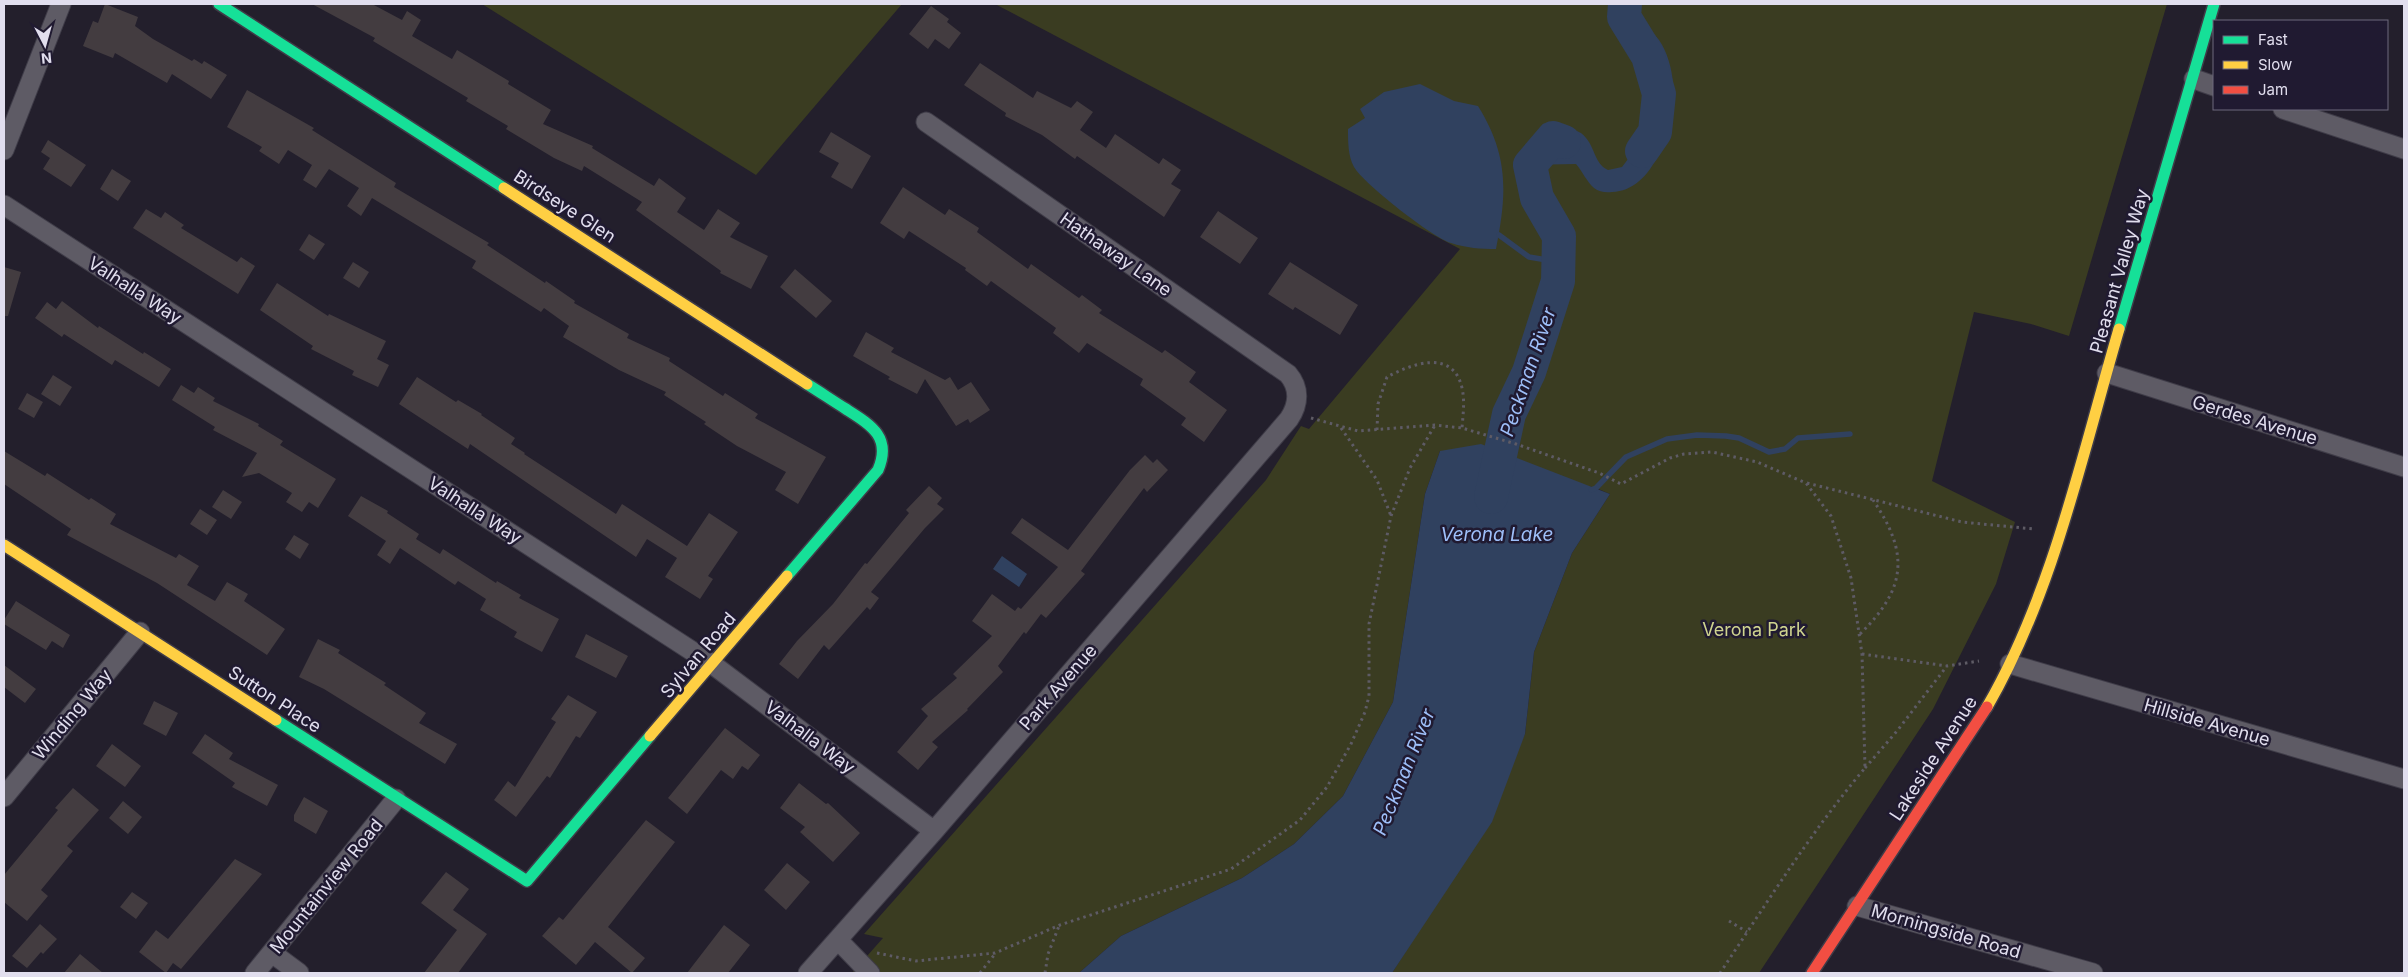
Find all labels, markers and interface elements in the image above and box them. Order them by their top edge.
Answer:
north arrow [20,20,70,70]
legend [2213,20,2388,110]
text: Fast [2258,30,2288,49]
text: N [40,49,53,67]
text: Slow [2258,55,2292,74]
text: Jam [2258,80,2288,99]
street label: Birdseye Glen [510,165,620,247]
street label: Pleasant Valley Way [2085,186,2153,356]
street label: Hathaway Lane [1056,208,1176,300]
street label: Valhalla Way [84,252,186,328]
water label: Peckman River [1495,304,1561,439]
street label: Gerdes Avenue [2190,391,2320,449]
street label: Valhalla Way [424,472,526,548]
water label: Verona Lake [1441,523,1553,546]
street label: Sylvan Road [656,608,740,702]
park label: Verona Park [1702,619,1806,640]
street label: Park Avenue [1015,640,1101,734]
street label: Sutton Place [225,661,325,737]
street label: Winding Way [28,664,116,764]
street label: Lakeside Avenue [1885,692,1981,824]
street label: Hillside Avenue [2142,694,2272,750]
street label: Valhalla Way [761,696,859,778]
water label: Peckman River [1368,705,1440,839]
street label: Mountainview Road [265,814,387,958]
street label: Morningside Road [1869,900,2023,962]

